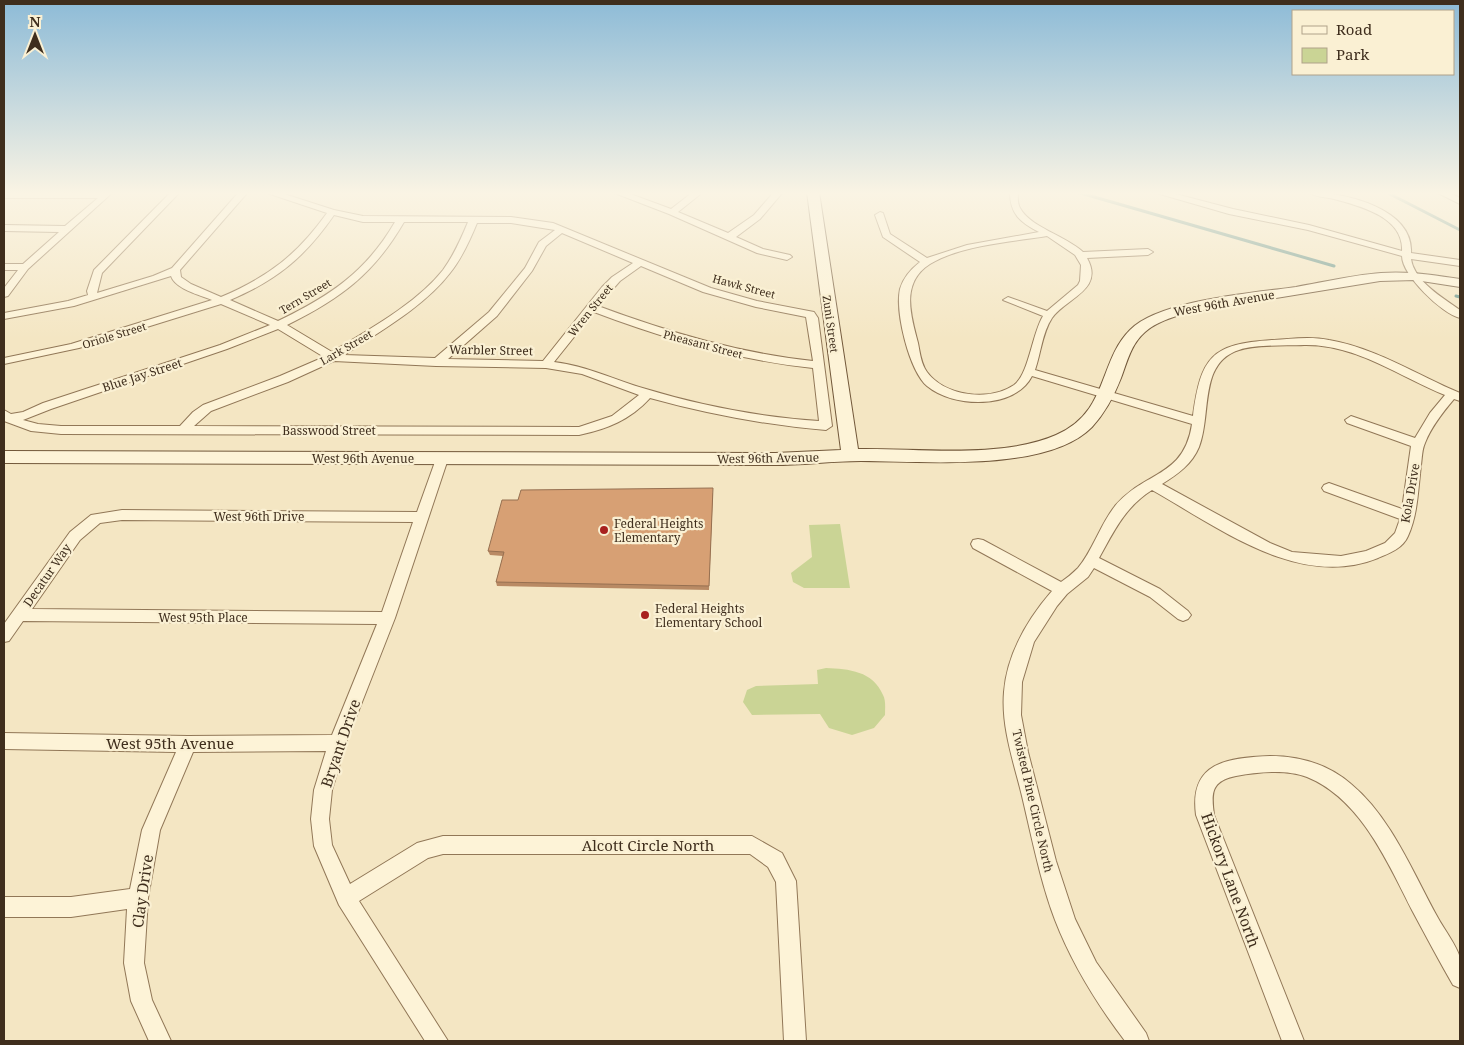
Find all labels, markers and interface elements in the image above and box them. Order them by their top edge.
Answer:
north arrow [10,10,60,60]
legend [1292,10,1454,75]
text: N [29,12,41,31]
text: Road [1336,19,1372,39]
text: Park [1336,44,1370,64]
street label: Hawk Street [711,270,777,302]
street label: Tern Street [276,275,334,317]
street label: Wren Street [564,281,616,339]
street label: West 96th Avenue [1172,286,1276,320]
street label: Zuni Street [820,294,842,354]
street label: Oriole Street [80,318,148,352]
street label: Lark Street [317,326,375,368]
street label: Pheasant Street [662,326,744,362]
street label: Warbler Street [449,341,533,359]
street label: Blue Jay Street [100,354,184,396]
street label: Basswood Street [282,422,376,439]
street label: West 96th Avenue [717,449,819,467]
street label: West 96th Avenue [312,450,414,467]
street label: Kola Drive [1396,462,1424,524]
street label: West 96th Drive [214,508,305,525]
place label: Federal Heights Elementary [614,515,703,546]
marker: Federal Heights Elementary [598,524,610,536]
street label: Decatur Way [19,540,75,610]
place label: Federal Heights Elementary School [655,600,763,631]
street label: West 95th Place [158,609,248,626]
marker: Federal Heights Elementary School [639,609,651,621]
street label: Bryant Drive [316,696,364,790]
street label: Twisted Pine Circle North [1008,728,1058,874]
street label: West 95th Avenue [106,733,234,753]
street label: Hickory Lane North [1197,810,1265,951]
street label: Alcott Circle North [582,835,715,855]
street label: Clay Drive [127,853,157,929]

